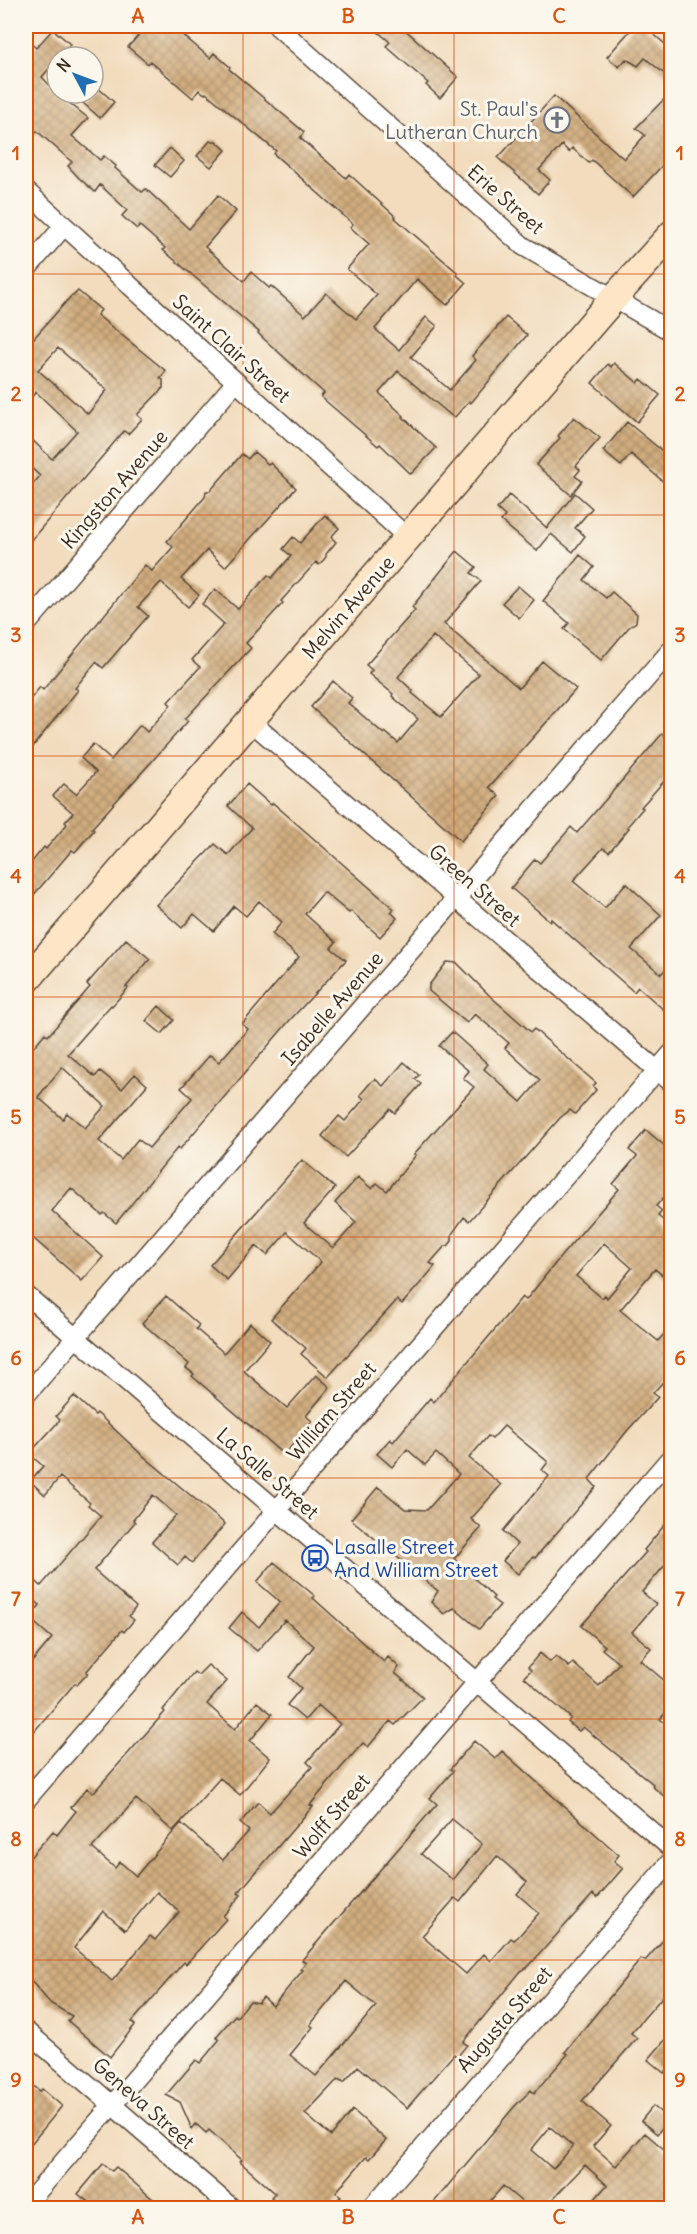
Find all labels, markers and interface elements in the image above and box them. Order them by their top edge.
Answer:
text: A [132,3,145,28]
text: B [341,3,355,28]
text: C [552,3,566,28]
north arrow [45,45,105,105]
text: N [53,54,75,76]
place label: St. Paul's Lutheran Church [385,96,538,144]
church icon: St. Paul's Lutheran Church [542,105,572,135]
text: 1 [12,140,20,165]
text: 1 [676,140,684,165]
street label: Erie Street [463,159,550,239]
street label: Saint Clair Street [168,289,296,408]
text: 2 [11,381,22,406]
text: 2 [675,381,686,406]
street label: Kingston Avenue [55,424,173,554]
street label: Melvin Avenue [296,550,400,664]
text: 3 [10,622,22,647]
text: 3 [674,622,686,647]
street label: Green Street [424,838,526,932]
text: 4 [10,863,22,888]
text: 4 [674,863,686,888]
street label: Isabelle Avenue [276,946,388,1070]
text: 5 [10,1104,22,1129]
text: 5 [674,1104,686,1129]
text: 6 [10,1345,22,1370]
text: 6 [674,1345,686,1370]
street label: William Street [281,1356,381,1466]
street label: La Salle Street [212,1422,324,1524]
place label: Lasalle Street And William Street [334,1534,498,1582]
bus stop icon: Lasalle Street And William Street [300,1543,330,1573]
text: 7 [11,1586,21,1611]
text: 7 [675,1586,685,1611]
street label: Wolff Street [287,1768,375,1864]
text: 8 [10,1826,22,1851]
text: 8 [674,1826,686,1851]
street label: Augusta Street [451,1961,557,2077]
street label: Geneva Street [88,2052,200,2154]
text: 9 [10,2067,22,2092]
text: 9 [674,2067,686,2092]
text: A [132,2204,145,2229]
text: B [341,2204,355,2229]
text: C [552,2204,566,2229]

